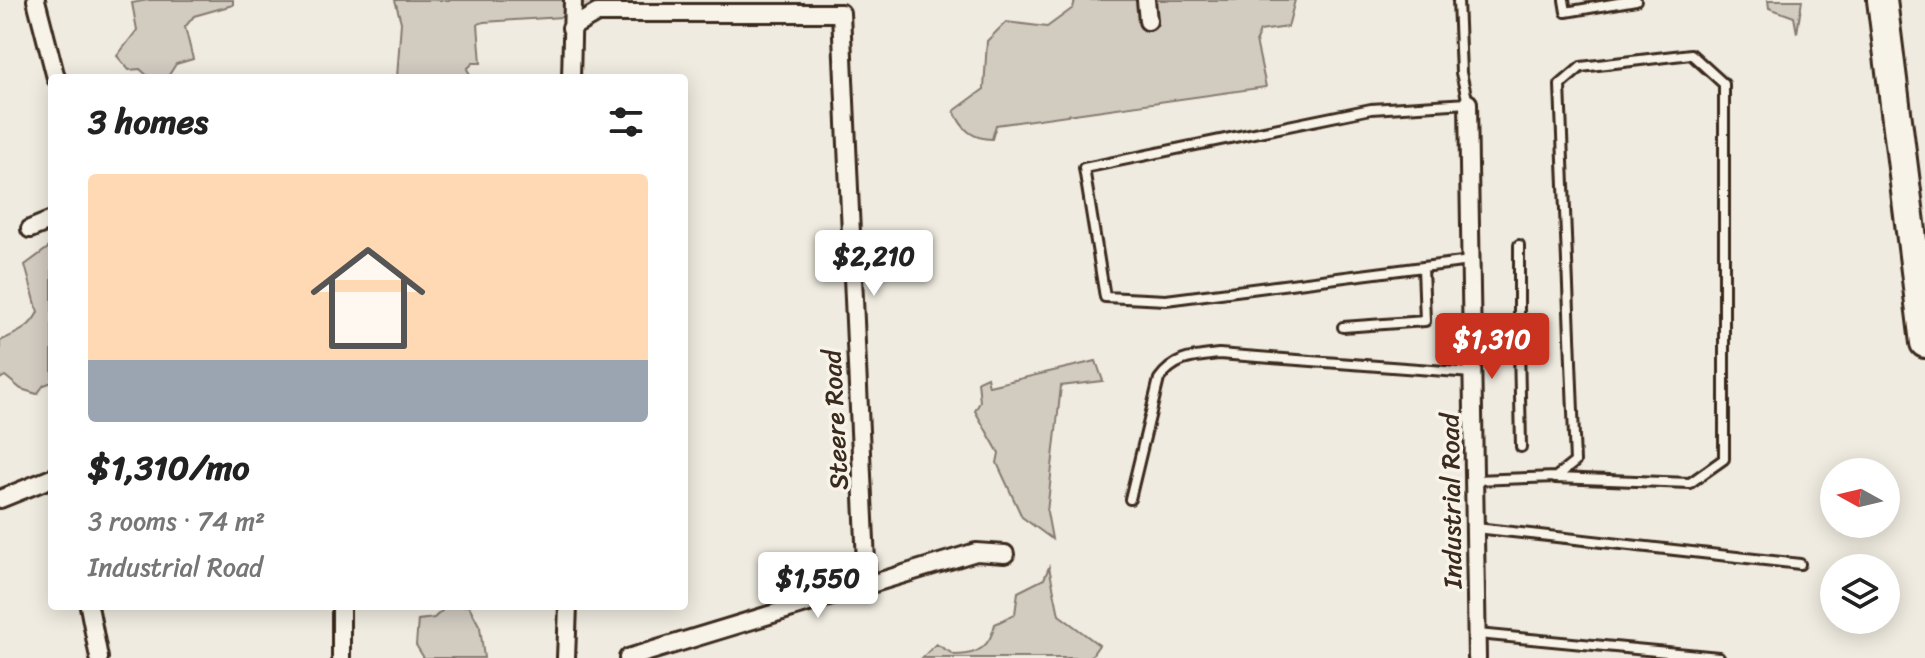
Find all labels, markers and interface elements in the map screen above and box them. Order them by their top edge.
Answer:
text: 3 homes [88,92,208,152]
icon: filters [604,100,648,144]
icon: home [296,226,440,370]
pin: $2,210 [809,230,939,298]
text: $2,210 [833,233,915,279]
pin: $1,310 [1427,313,1557,381]
text: $1,310 [1453,316,1531,362]
street label: Steere Road [808,347,862,491]
street label: Industrial Road [1426,411,1476,590]
text: $1,310/mo [88,438,250,498]
north arrow [1820,458,1900,538]
map controls [1820,458,1900,634]
text: 3 rooms · 74 m² [88,498,265,544]
text: Industrial Road [88,544,263,590]
pin: $1,550 [753,552,883,620]
button: layers [1820,554,1900,634]
text: $1,550 [776,555,860,601]

